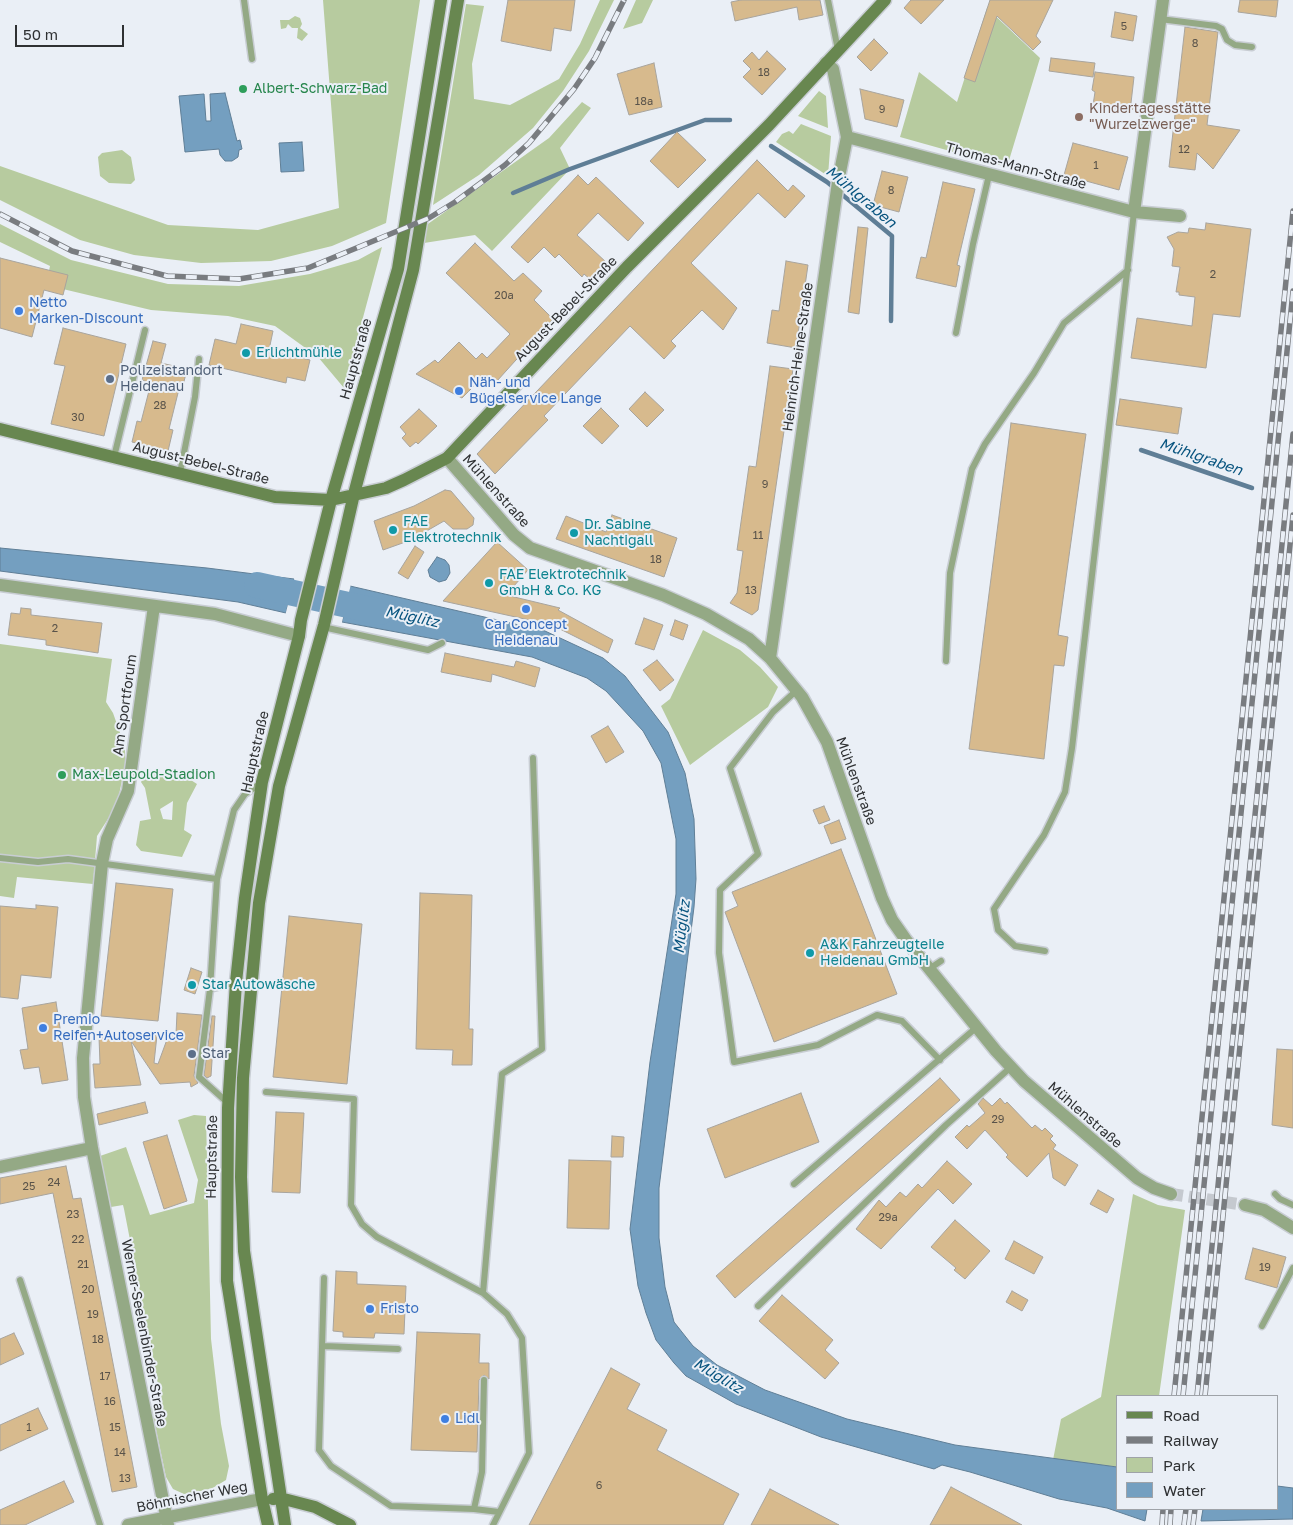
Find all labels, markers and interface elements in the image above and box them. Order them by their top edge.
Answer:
scale bar [18,15,126,47]
house number: 5 [1121,20,1127,34]
text: 50 m [23,25,58,43]
house number: 8 [1192,37,1198,51]
house number: 18 [758,66,770,80]
place label: Albert-Schwarz-Bad [253,81,387,97]
marker: Albert-Schwarz-Bad [237,83,249,95]
house number: 18a [635,95,653,109]
place label: Kindertagesstätte "Wurzelzwerge" [1089,101,1211,134]
house number: 9 [879,103,885,117]
marker: Kindertagesstätte "Wurzelzwerge" [1073,111,1085,123]
street label: Thomas-Mann-Straße [944,139,1088,193]
house number: 12 [1178,143,1190,157]
house number: 1 [1093,159,1099,173]
water label: Mühlgraben [822,162,900,232]
house number: 8 [888,184,894,198]
street label: August-Bebel-Straße [511,253,621,365]
house number: 2 [1210,268,1216,282]
street label: Heinrich-Heine-Straße [779,281,817,433]
house number: 20a [494,289,514,303]
place label: Netto Marken-Discount [29,295,144,328]
marker: Netto Marken-Discount [13,305,25,317]
street label: Hauptstraße [336,316,376,402]
place label: Erlichtmühle [256,345,342,361]
marker: Erlichtmühle [240,347,252,359]
place label: Polizeistandort Heidenau [120,363,223,396]
marker: Polizeistandort Heidenau [104,373,116,385]
place label: Näh- und Bügelservice Lange [469,375,602,408]
marker: Näh- und Bügelservice Lange [453,385,465,397]
house number: 28 [153,399,167,413]
house number: 30 [71,411,85,425]
water label: Mühlgraben [1157,434,1245,480]
street label: August-Bebel-Straße [131,438,271,488]
street label: Mühlenstraße [459,451,533,531]
house number: 9 [762,478,768,492]
place label: FAE Elektrotechnik [403,514,502,546]
place label: Dr. Sabine Nachtigall [584,517,653,550]
marker: FAE Elektrotechnik [387,524,399,536]
marker: Dr. Sabine Nachtigall [568,527,580,539]
house number: 11 [753,529,763,543]
house number: 18 [650,553,662,567]
place label: FAE Elektrotechnik GmbH & Co. KG [499,567,627,600]
marker: FAE Elektrotechnik GmbH & Co. KG [483,577,495,589]
house number: 13 [745,584,757,598]
water label: Müglitz [384,603,440,631]
marker: Car Concept Heidenau [520,603,532,615]
place label: Car Concept Heidenau [485,617,567,650]
house number: 2 [52,622,58,636]
street label: Am Sportforum [110,653,140,757]
street label: Hauptstraße [237,709,273,795]
street label: Mühlenstraße [832,735,880,827]
place label: Max-Leupold-Stadion [72,767,216,783]
marker: Max-Leupold-Stadion [56,769,68,781]
water label: Müglitz [670,899,694,955]
place label: A&K Fahrzeugteile Heidenau GmbH [820,937,944,970]
marker: A&K Fahrzeugteile Heidenau GmbH [804,947,816,959]
place label: Star Autowäsche [202,977,315,993]
marker: Star Autowäsche [186,979,198,991]
place label: Premio Reifen+Autoservice [53,1012,184,1044]
marker: Premio Reifen+Autoservice [37,1022,49,1034]
place label: Star [202,1046,230,1062]
marker: Star [186,1048,198,1060]
street label: Mühlenstraße [1045,1078,1125,1152]
house number: 29 [991,1113,1005,1127]
street label: Hauptstraße [203,1115,221,1199]
house number: 24 [47,1176,61,1190]
house number: 25 [23,1180,35,1194]
house number: 23 [67,1208,79,1222]
house number: 29a [878,1211,898,1225]
house number: 22 [72,1233,84,1247]
street label: Werner-Seelenbinder-Straße [118,1238,170,1428]
house number: 21 [77,1258,89,1272]
house number: 19 [1259,1261,1271,1275]
house number: 20 [81,1283,95,1297]
place label: Fristo [380,1301,419,1317]
marker: Fristo [364,1303,376,1315]
house number: 19 [87,1308,99,1322]
house number: 18 [92,1333,104,1347]
water label: Müglitz [690,1354,746,1398]
house number: 17 [99,1370,111,1384]
house number: 16 [104,1395,116,1409]
legend [1116,1395,1278,1510]
text: Road [1163,1406,1200,1424]
place label: Lidl [455,1411,480,1427]
marker: Lidl [439,1413,451,1425]
house number: 1 [26,1421,32,1435]
house number: 15 [109,1421,121,1435]
text: Railway [1163,1431,1219,1449]
house number: 14 [114,1446,126,1460]
text: Park [1163,1456,1195,1474]
house number: 13 [119,1472,131,1486]
street label: Böhmischer Weg [135,1478,249,1516]
house number: 6 [596,1479,602,1493]
text: Water [1163,1481,1206,1499]

